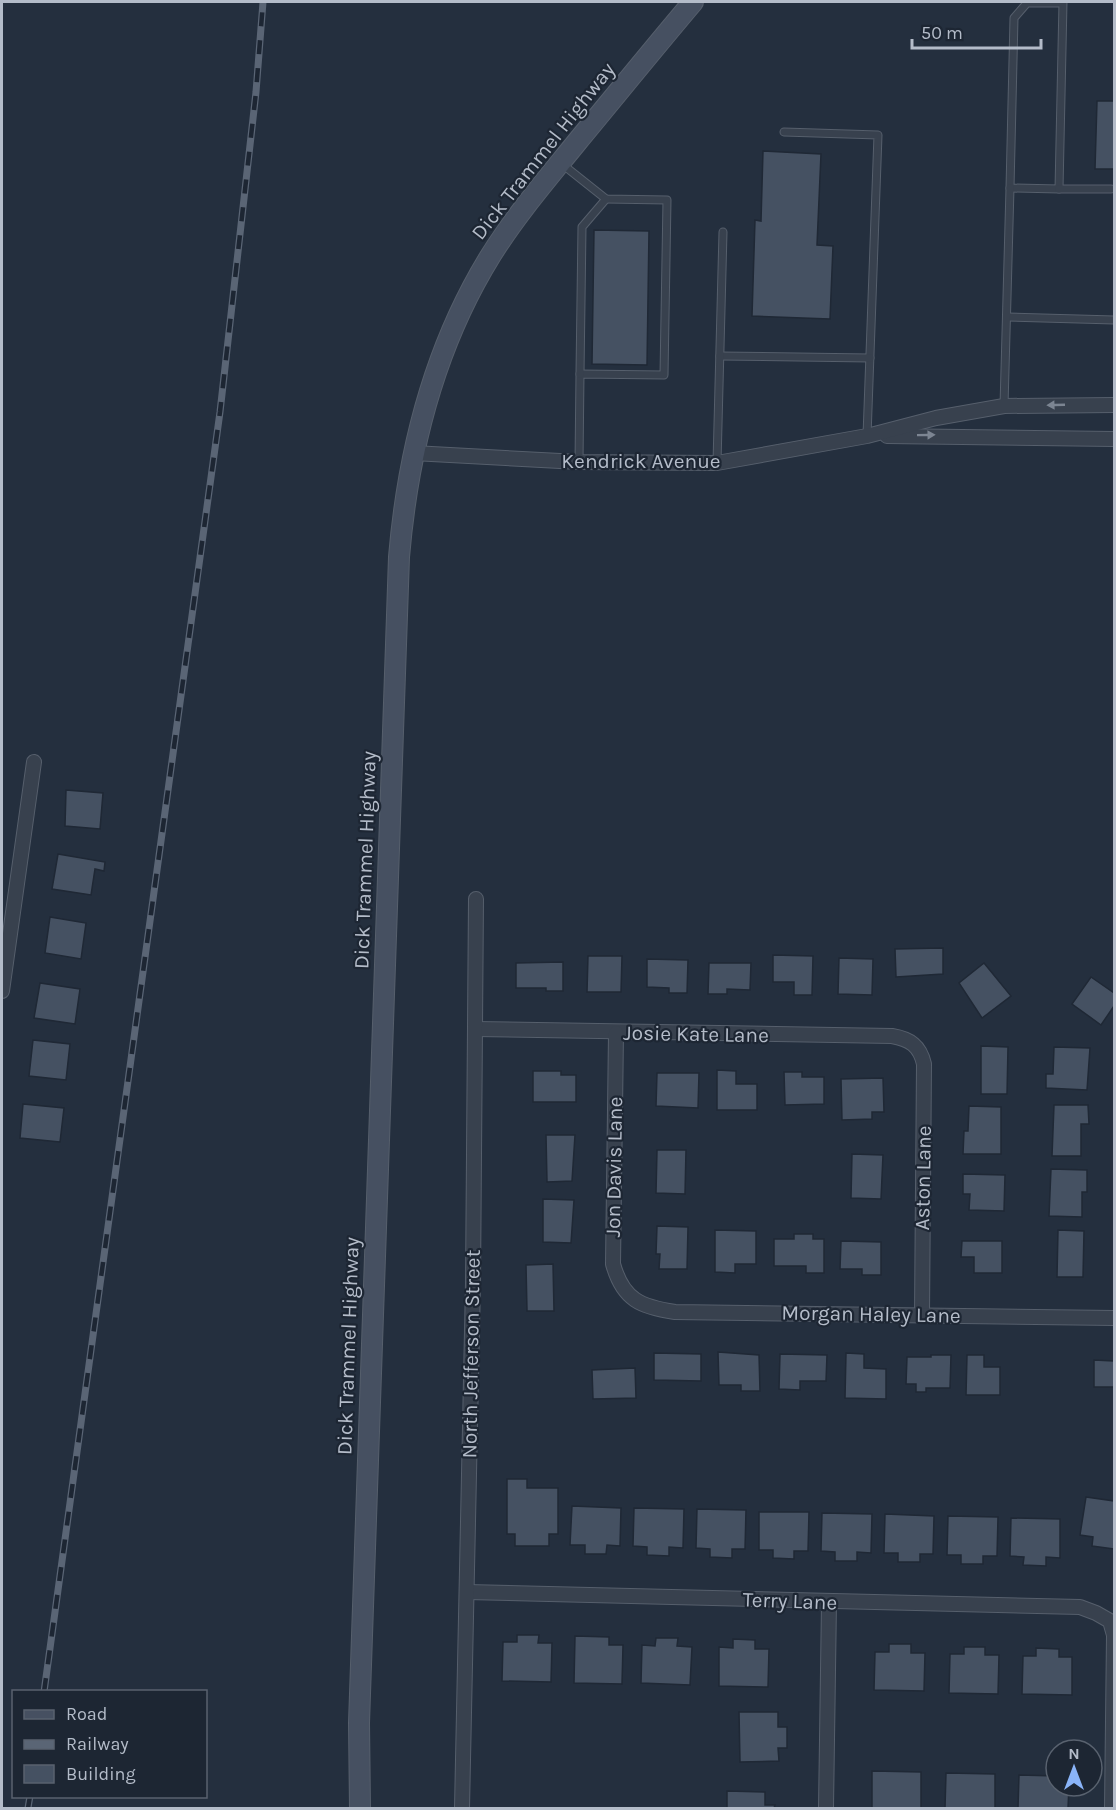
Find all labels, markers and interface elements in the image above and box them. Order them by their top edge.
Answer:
scale bar [912,12,1041,50]
text: 50 m [921,22,963,44]
street label: Dick Trammel Highway [466,57,620,244]
one-way arrow [1047,400,1066,410]
one-way arrow [916,430,935,440]
street label: Kendrick Avenue [561,449,721,473]
street label: Dick Trammel Highway [349,750,381,969]
street label: Josie Kate Lane [623,1021,769,1047]
street label: Jon Davis Lane [601,1096,627,1238]
street label: Aston Lane [910,1125,936,1231]
street label: Dick Trammel Highway [332,1236,364,1455]
street label: North Jefferson Street [457,1249,485,1459]
street label: Morgan Haley Lane [781,1300,961,1328]
street label: Terry Lane [742,1587,838,1615]
legend [12,1690,207,1798]
text: Road [66,1703,107,1725]
text: Railway [66,1733,129,1755]
north arrow [1044,1738,1104,1798]
text: N [1068,1744,1080,1763]
text: Building [66,1763,136,1785]

